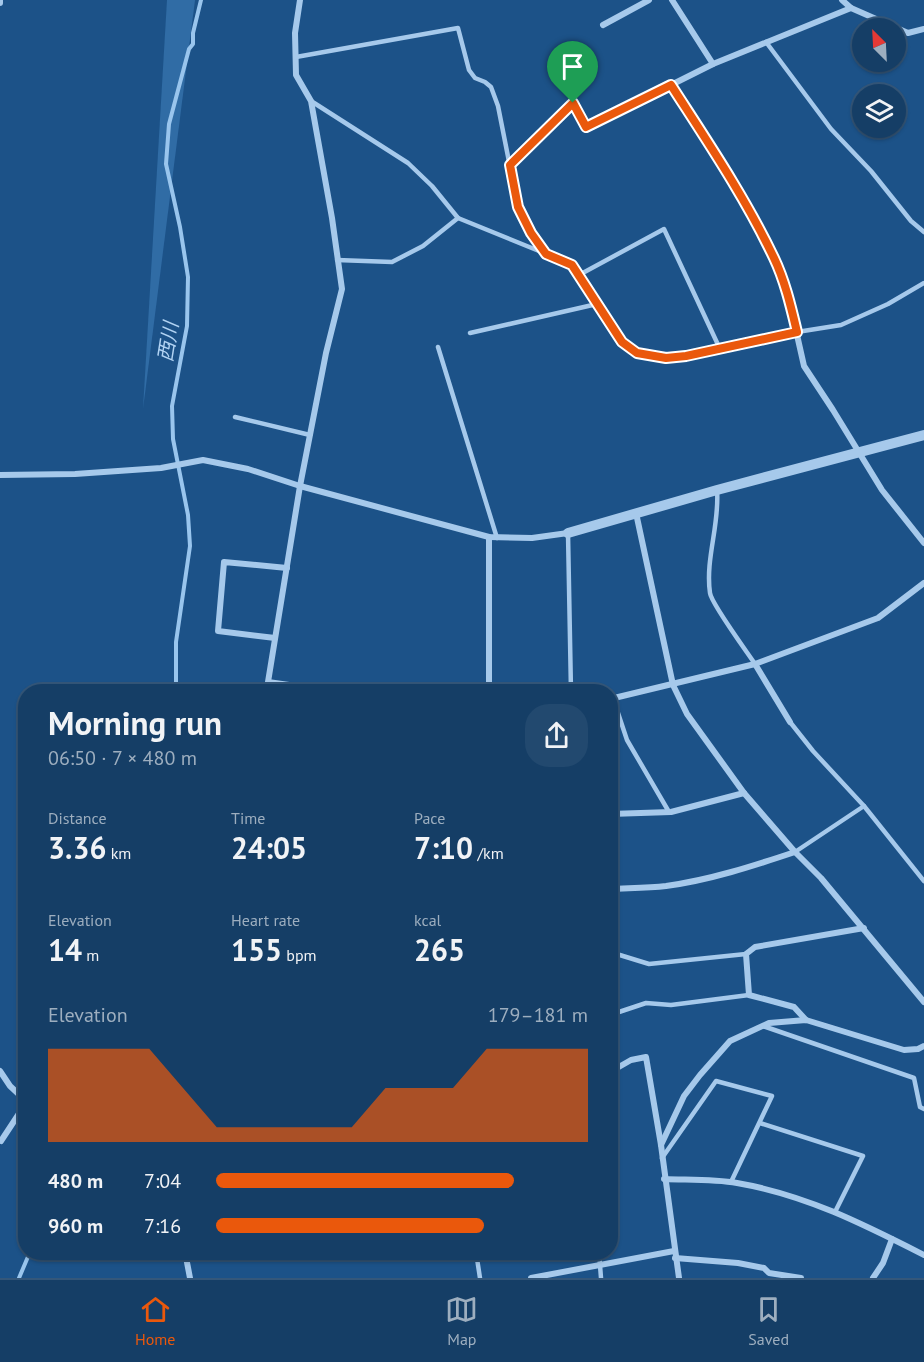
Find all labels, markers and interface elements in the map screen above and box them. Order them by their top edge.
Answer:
north arrow [852,18,906,72]
map controls [852,18,906,138]
pin [547,41,598,103]
icon: arrive [556,50,589,83]
button: layers [852,84,906,138]
water label: 西川 [152,318,184,364]
text: Morning run [48,701,222,744]
button: share [525,704,588,767]
text: 06:50 · 7 × 480 m [48,745,197,771]
text: Distance [48,808,107,828]
text: Time [231,808,265,828]
text: Pace [414,808,445,828]
text: 3.36 [48,828,106,867]
text: 24:05 [231,828,307,867]
text: 7:10 [414,828,473,867]
text: km [106,843,131,863]
text: /km [473,843,504,863]
text: Elevation [48,910,112,930]
text: Heart rate [231,910,300,930]
text: kcal [414,910,441,930]
text: 14 [48,930,82,969]
text: 155 [231,930,282,969]
text: 265 [414,930,465,969]
text: m [82,945,99,965]
text: bpm [282,945,317,965]
text: Elevation [48,1002,128,1028]
text: 179–181 m [488,1002,588,1028]
text: 480 m [48,1168,103,1194]
text: 7:04 [144,1168,181,1194]
text: 960 m [48,1213,103,1239]
text: 7:16 [144,1213,181,1239]
tab: Home [135,1293,175,1349]
tab: Map [445,1293,478,1349]
tab: Saved [748,1293,789,1349]

